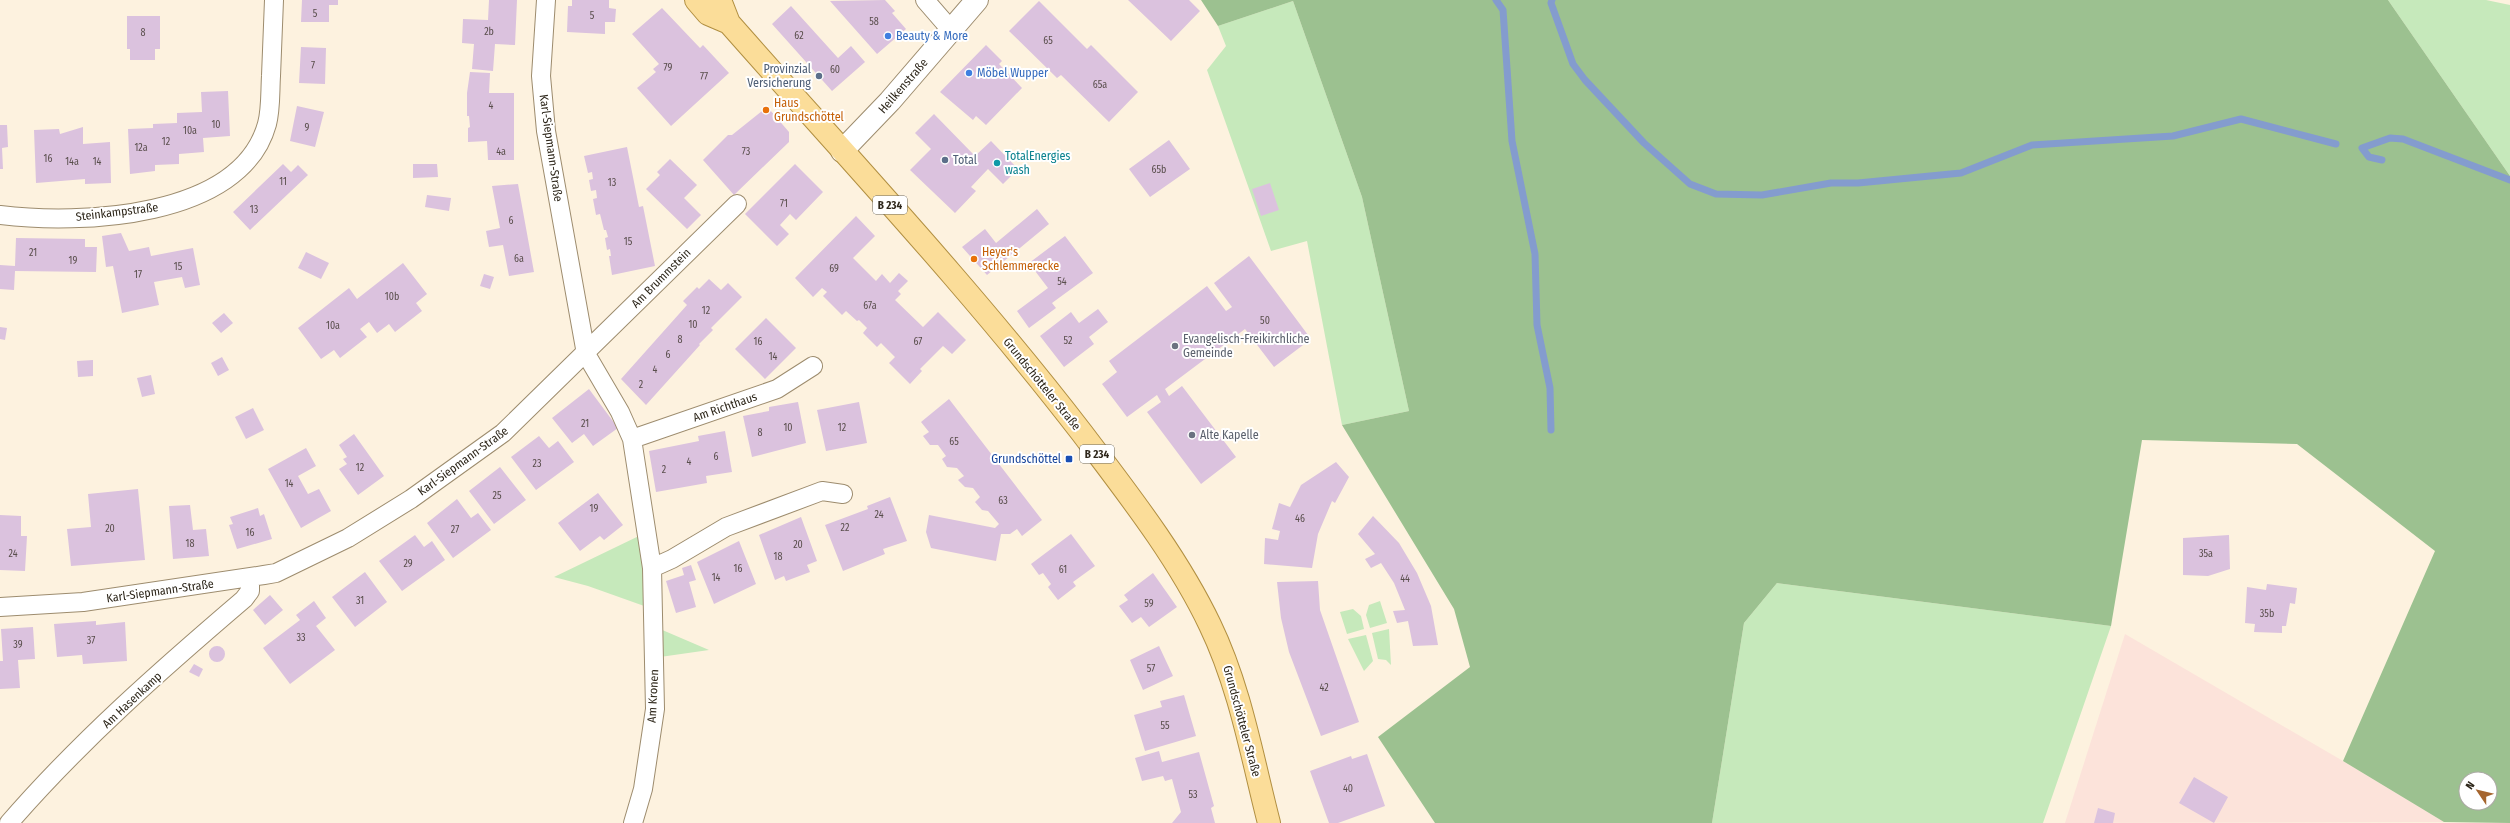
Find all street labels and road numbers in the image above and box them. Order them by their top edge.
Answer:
street label: Heilkenstraße [875,56,931,116]
street label: Karl-Siepmann-Straße [537,93,565,203]
road number: B 234 [873,196,907,214]
street label: Steinkampstraße [75,200,159,224]
street label: Am Brummstein [628,245,694,311]
street label: Grundschötteler Straße [1001,335,1084,433]
street label: Am Richthaus [691,389,759,425]
street label: Karl-Siepmann-Straße [415,423,511,498]
road number: B 234 [1080,445,1114,463]
street label: Karl-Siepmann-Straße [105,577,215,605]
street label: Grundschötteler Straße [1220,664,1264,778]
street label: Am Hasenkamp [100,669,164,731]
street label: Am Kronen [645,669,661,723]

